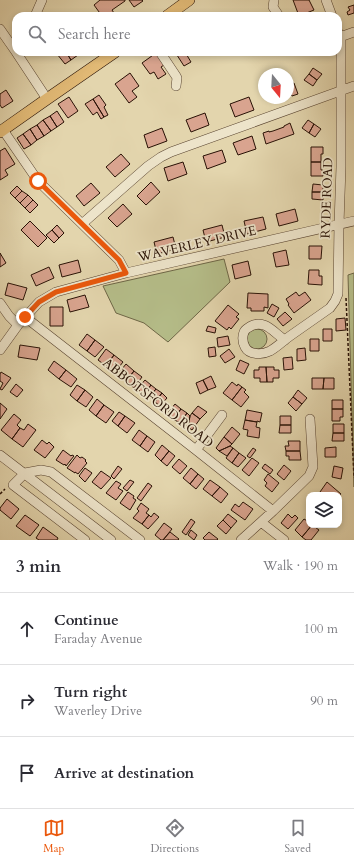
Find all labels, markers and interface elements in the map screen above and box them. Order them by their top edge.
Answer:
search box [12,12,342,56]
icon: search [26,23,48,45]
text: Search here [58,24,131,44]
north arrow [258,68,294,104]
street label: RYDE ROAD [317,157,337,239]
route start [29,172,47,190]
street label: WAVERLEY DRIVE [135,222,258,267]
route end [16,308,34,326]
street label: ABBOTSFORD ROAD [99,354,217,452]
map controls [306,492,342,528]
button: layers [306,492,342,528]
text: 3 min [16,555,61,578]
text: Walk · 190 m [263,557,338,575]
text: Continue [54,610,119,630]
icon: ahead [16,618,38,640]
text: 100 m [304,620,338,638]
text: Faraday Avenue [54,630,142,648]
text: Turn right [54,682,127,702]
icon: right [16,690,38,712]
text: 90 m [310,692,338,710]
text: Waverley Drive [54,702,142,720]
icon: arrive [16,762,38,784]
text: Arrive at destination [54,763,194,783]
tab: Map [43,817,65,856]
tab: Directions [150,817,199,856]
tab: Saved [285,817,311,856]

